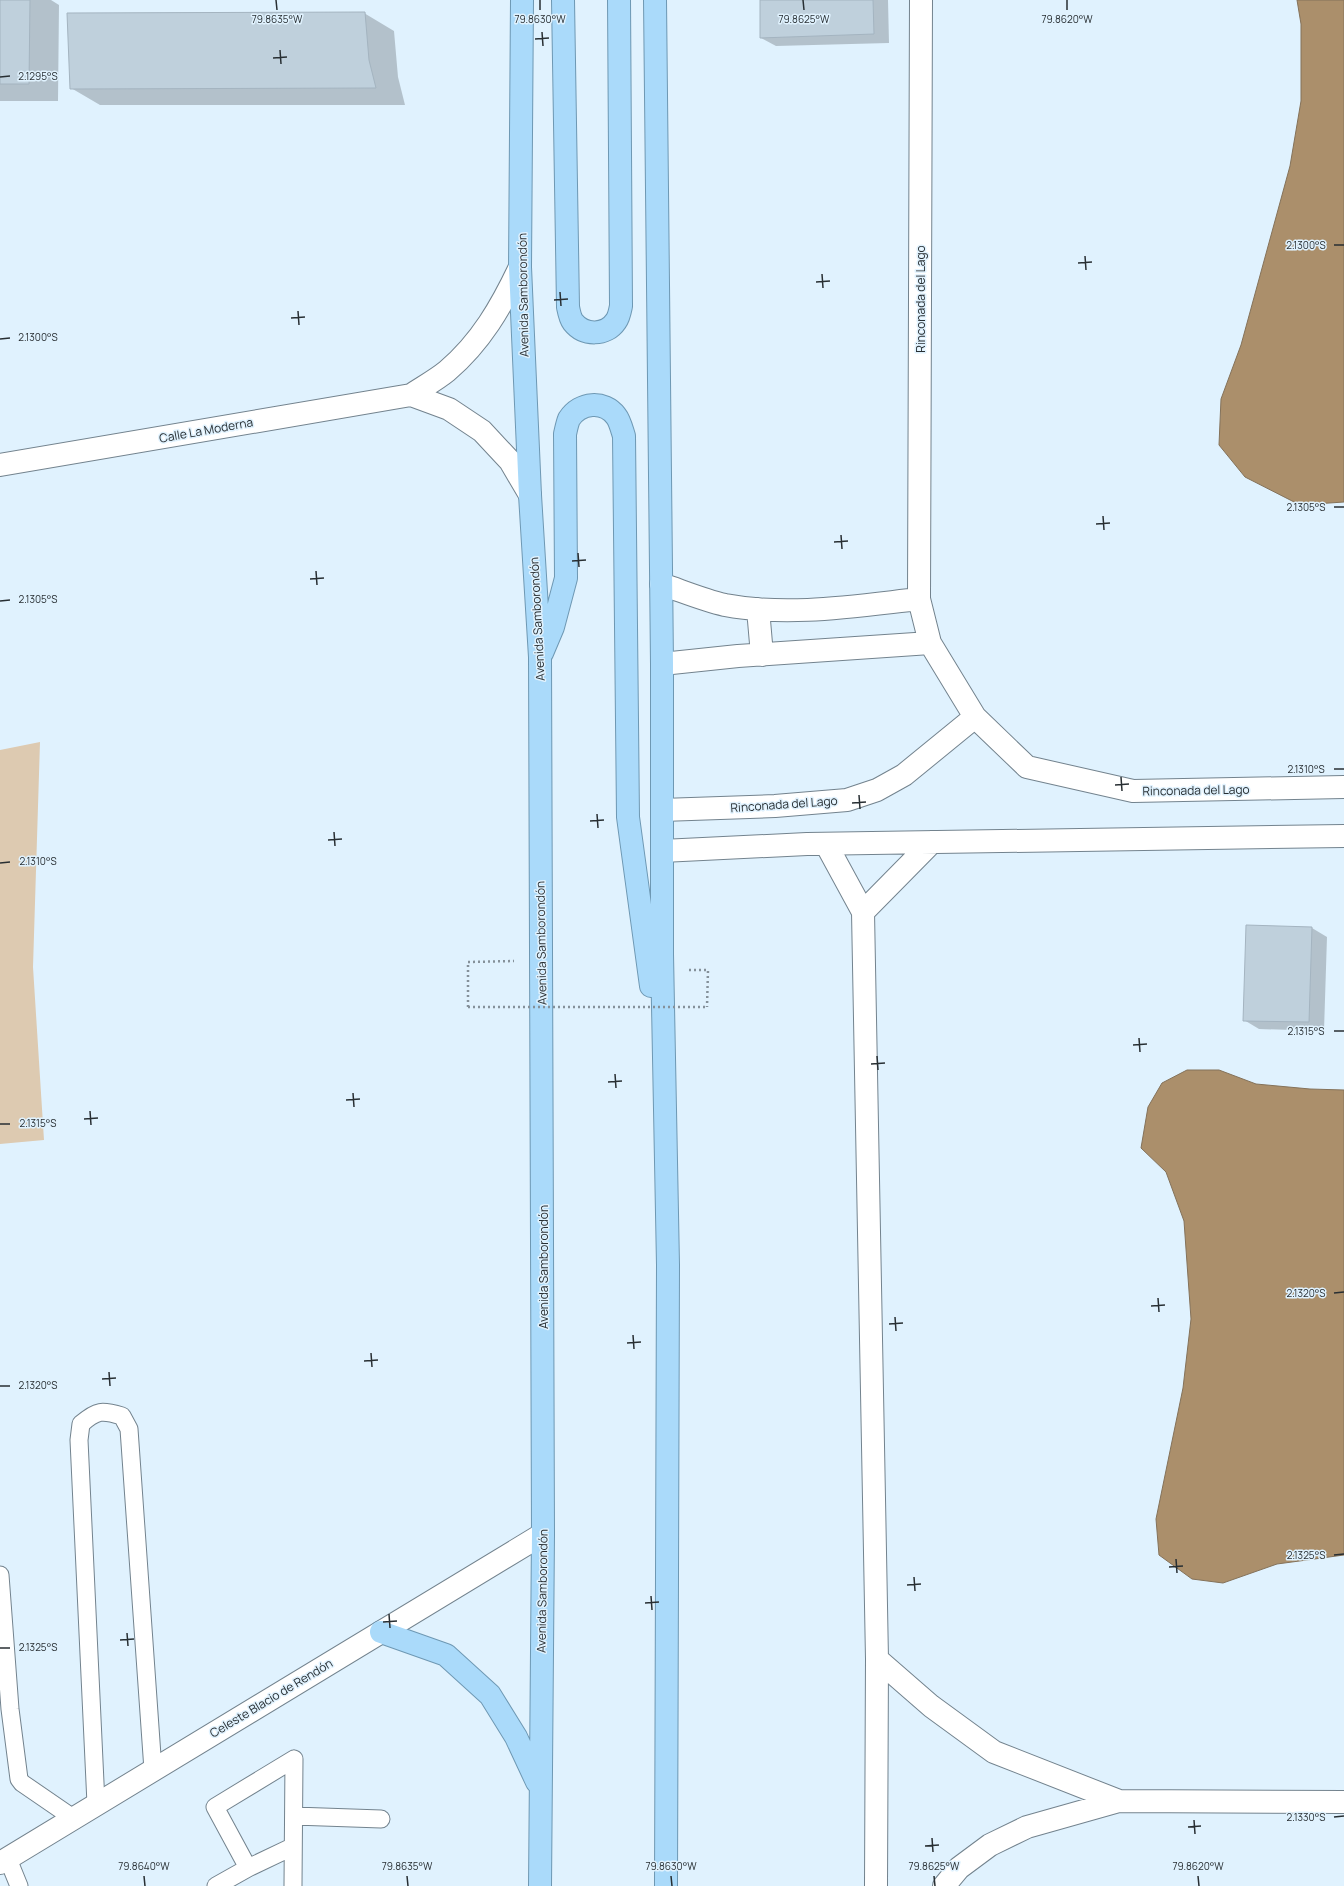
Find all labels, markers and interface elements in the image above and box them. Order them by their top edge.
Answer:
text: 79.8635°W [252,12,303,26]
text: 79.8630°W [514,12,566,26]
text: 79.8625°W [779,12,830,26]
text: 79.8620°W [1041,12,1093,26]
text: 2.1295°S [18,69,58,83]
street label: Avenida Samborondón [513,233,533,357]
text: 2.1300°S [1286,238,1326,252]
street label: Rinconada del Lago [912,245,929,353]
text: 2.1300°S [18,330,58,344]
street label: Calle La Moderna [158,413,254,447]
text: 2.1305°S [1286,500,1326,514]
street label: Avenida Samborondón [525,557,549,681]
text: 2.1305°S [18,592,58,606]
text: 2.1310°S [1287,762,1325,776]
street label: Rinconada del Lago [1142,781,1250,799]
street label: Rinconada del Lago [730,792,838,816]
text: 2.1310°S [19,854,57,868]
street label: Avenida Samborondón [531,881,551,1005]
text: 2.1315°S [1288,1024,1324,1038]
text: 2.1315°S [20,1116,56,1130]
street label: Avenida Samborondón [535,1205,552,1329]
text: 2.1320°S [1287,1286,1325,1300]
text: 2.1320°S [19,1378,57,1392]
street label: Avenida Samborondón [532,1529,552,1653]
text: 2.1325°S [1287,1548,1325,1562]
text: 2.1325°S [19,1640,57,1654]
street label: Celeste Blacio de Rendón [206,1654,336,1742]
text: 2.1330°S [1287,1810,1325,1824]
text: 79.8640°W [118,1859,170,1873]
text: 79.8635°W [382,1859,433,1873]
text: 79.8630°W [645,1859,697,1873]
text: 79.8625°W [909,1859,960,1873]
text: 79.8620°W [1172,1859,1224,1873]

